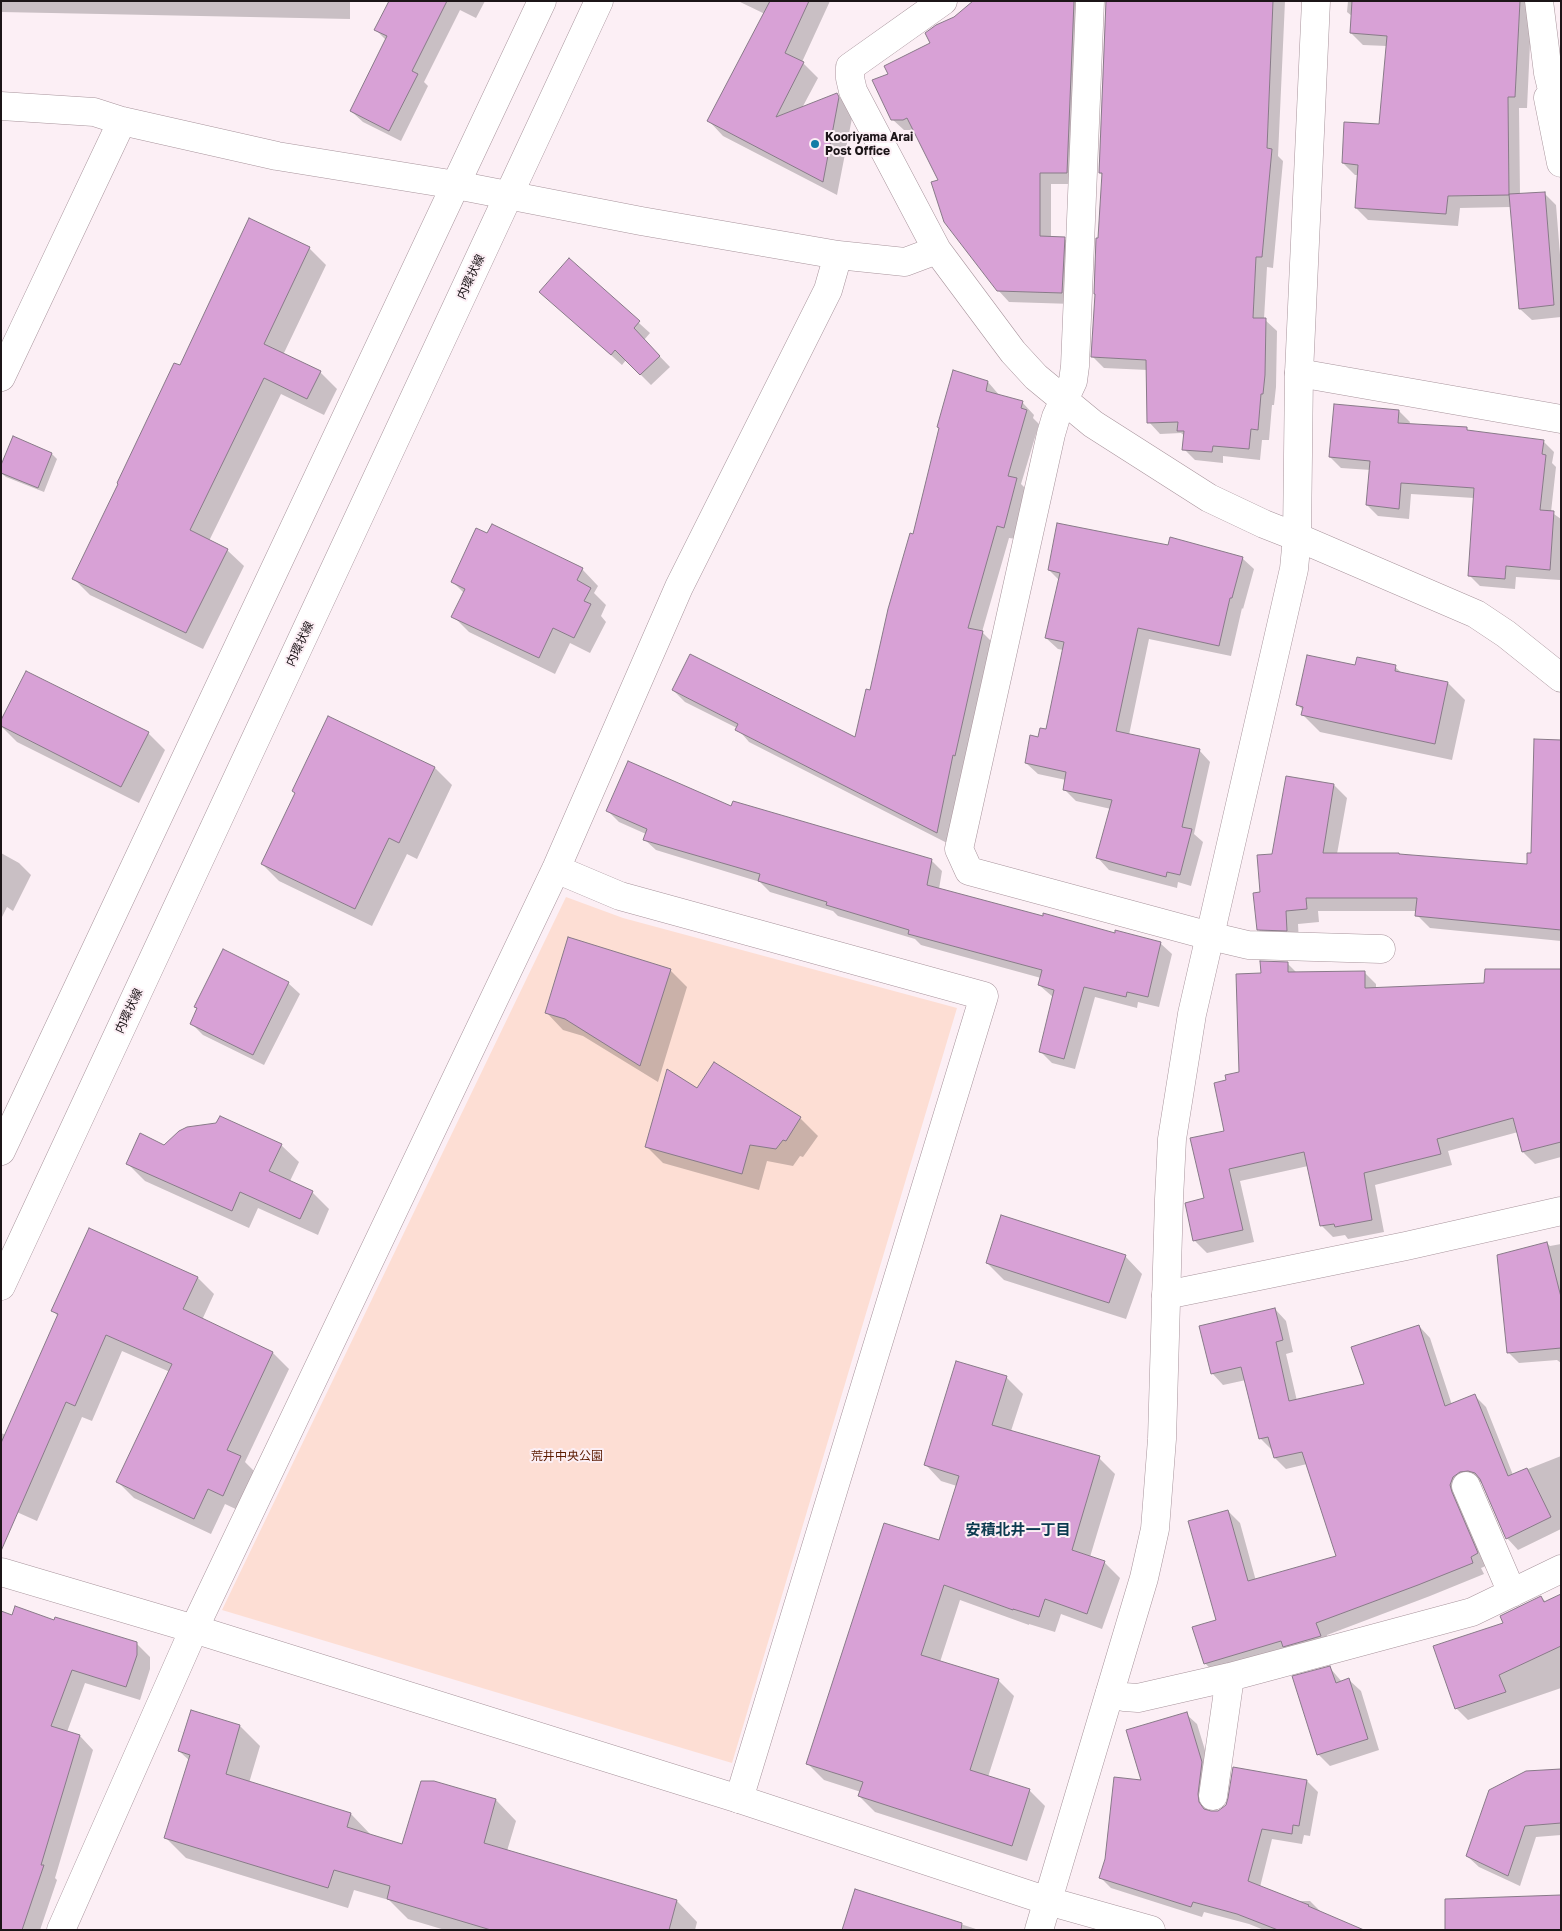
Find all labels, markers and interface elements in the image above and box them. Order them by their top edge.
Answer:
place label: Kooriyama Arai Post Office [825,130,913,158]
marker: Kooriyama Arai Post Office [809,138,821,150]
street label: 内環状線 [454,252,488,302]
street label: 内環状線 [283,619,317,669]
street label: 内環状線 [112,986,146,1036]
park label: 荒井中央公園 [531,1449,603,1463]
district label: 安積北井一丁目 [966,1521,1070,1539]

